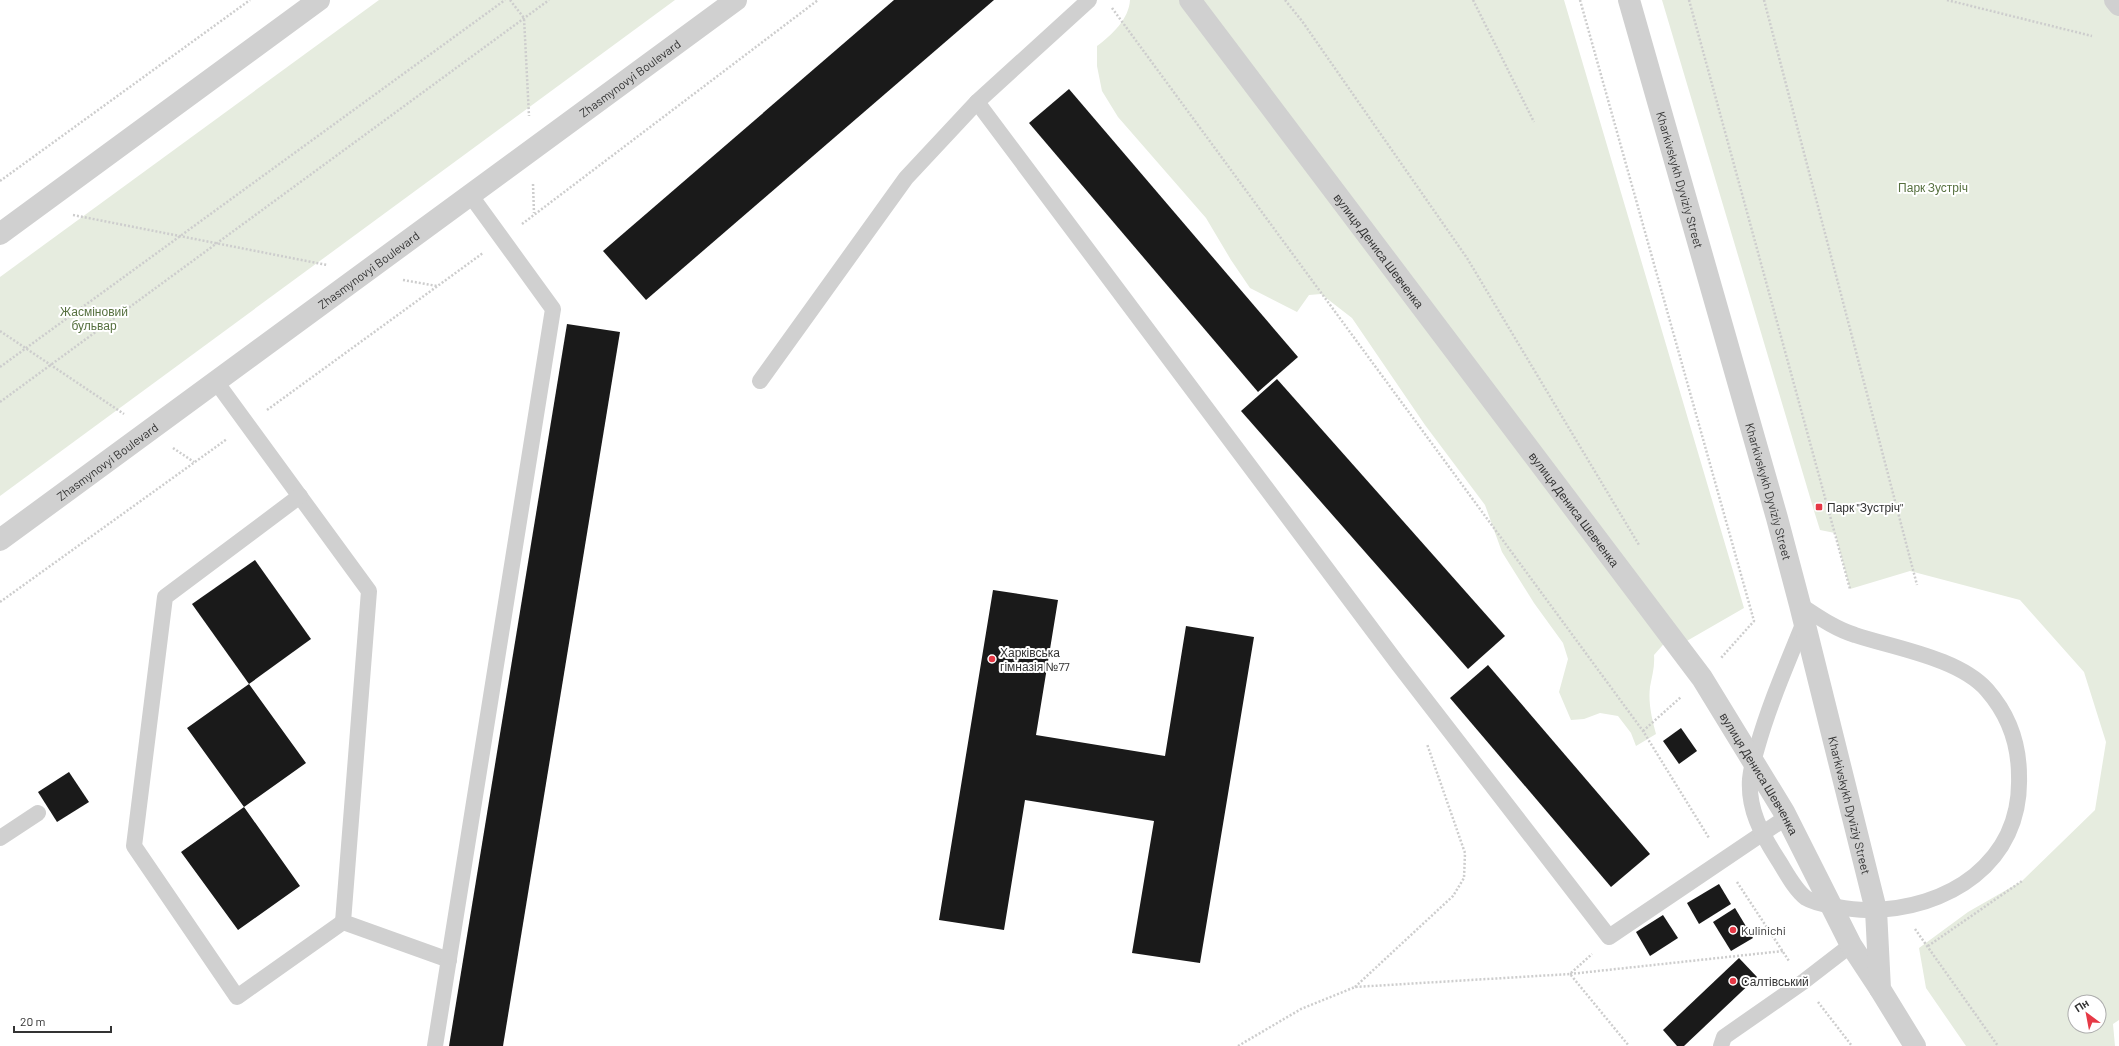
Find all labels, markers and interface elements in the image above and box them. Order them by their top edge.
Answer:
street label: Zhasmynovyi Boulevard [576,36,683,120]
street label: Kharkivskykh Dyviziy Street [1654,110,1707,250]
park label: Парк Зустріч [1898,180,1968,195]
street label: вулиця Дениса Шевченка [1331,191,1427,311]
street label: Zhasmynovyi Boulevard [315,228,422,311]
park label: Жасміновий бульвар [60,304,128,333]
street label: Zhasmynovyi Boulevard [54,420,161,503]
street label: Kharkivskykh Dyviziy Street [1743,421,1795,562]
street label: вулиця Дениса Шевченка [1527,449,1622,569]
place label: Парк "Зустріч" [1827,500,1903,515]
marker: Парк "Зустріч" [1814,502,1824,512]
place label: Харківська гімназія №77 [1000,645,1070,673]
marker: Харківська гімназія №77 [987,654,997,664]
street label: вулиця Дениса Шевченка [1718,710,1801,837]
street label: Kharkivskykh Dyviziy Street [1826,735,1874,876]
place label: Kulinichi [1741,923,1786,937]
marker: Kulinichi [1728,925,1738,935]
place label: Салтівський [1741,974,1809,988]
marker: Салтівський [1728,976,1738,986]
north arrow [2067,994,2107,1034]
text: Пн [2072,996,2091,1014]
scale bar [14,1008,111,1034]
text: 20 m [20,1014,46,1028]

